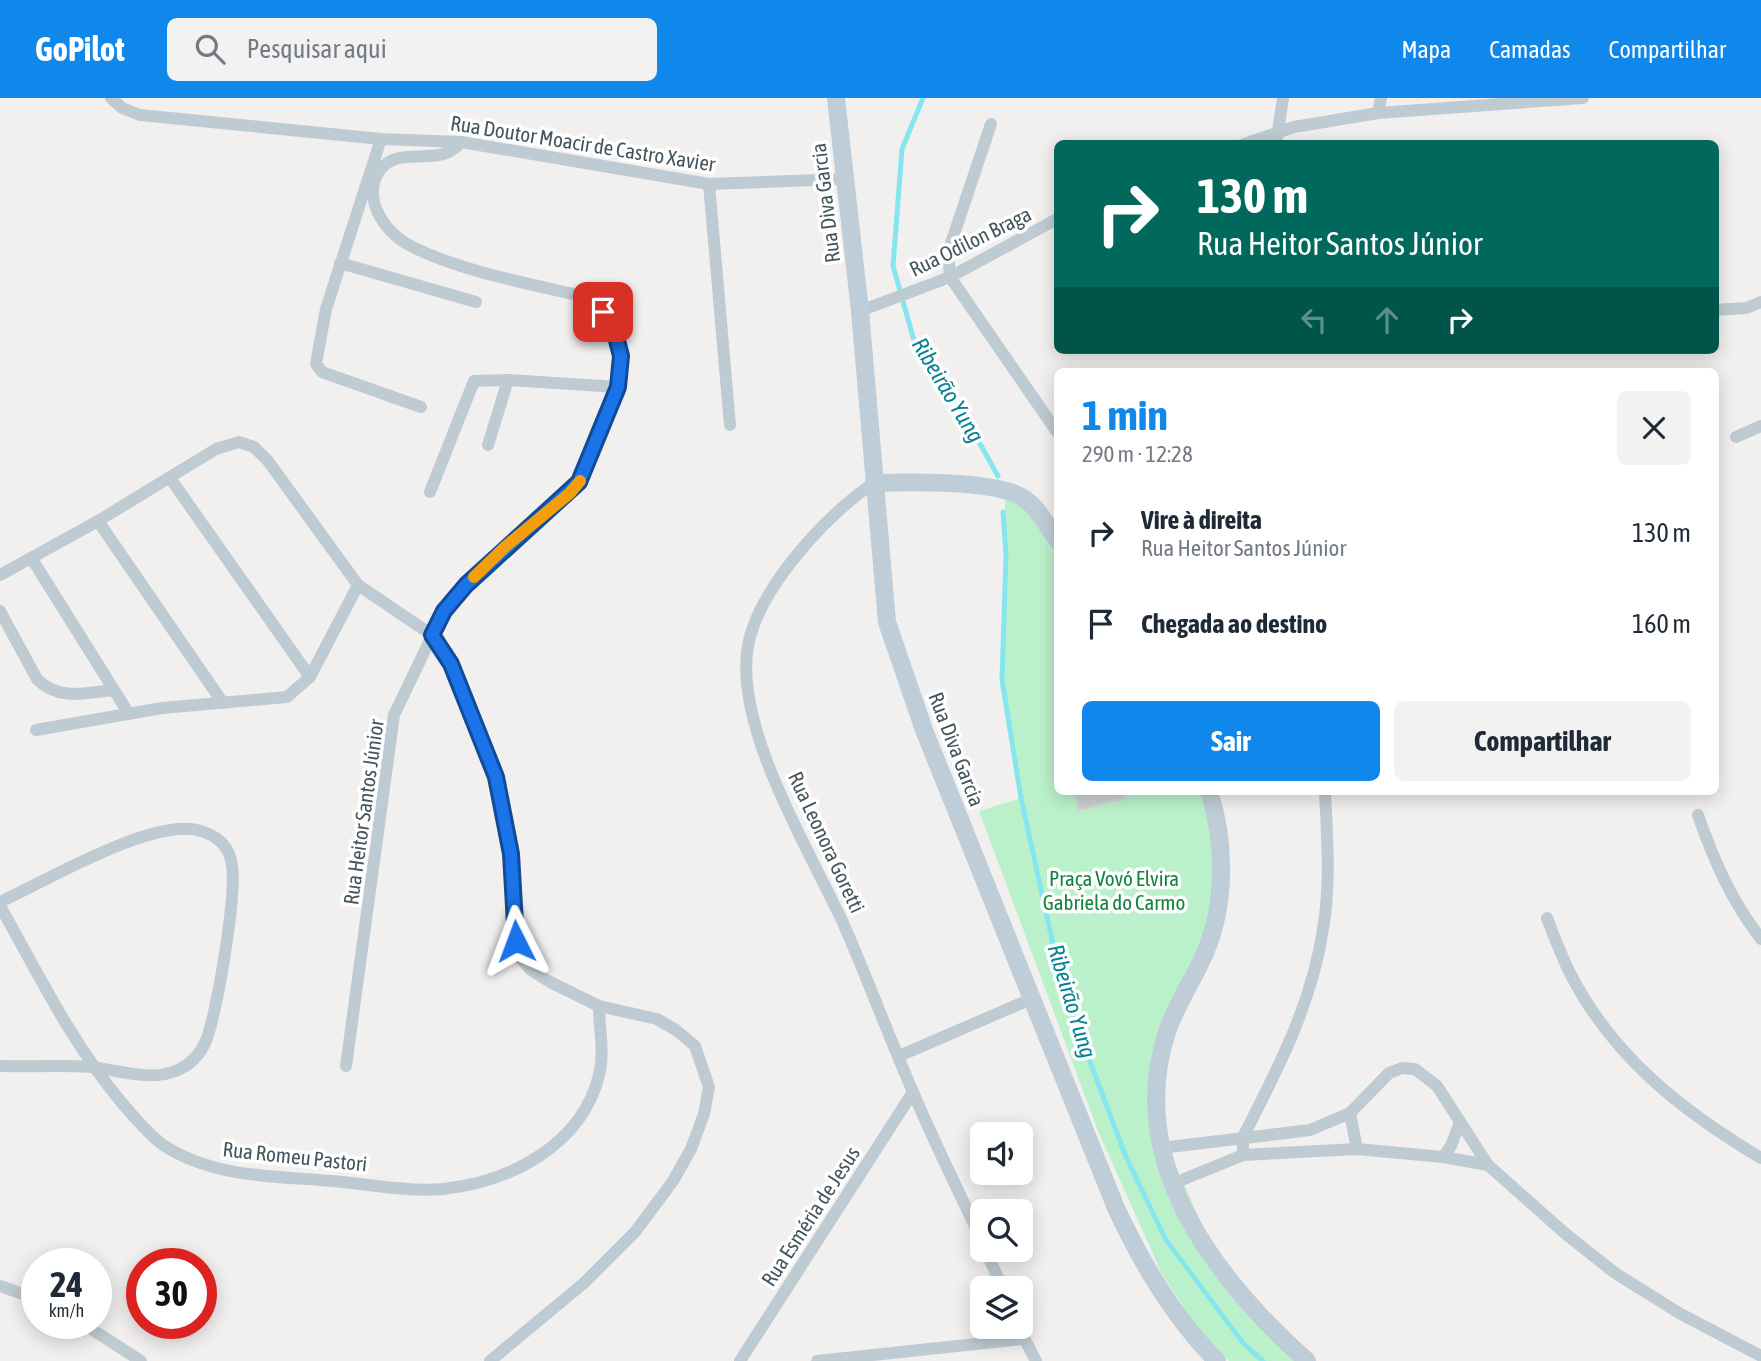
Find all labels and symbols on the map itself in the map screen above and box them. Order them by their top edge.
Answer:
street label: Rua Doutor Moacir de Castro Xavier [449,110,718,176]
street label: Rua Diva Garcia [806,142,844,264]
street label: Rua Odilon Braga [905,201,1035,281]
pin [573,282,633,342]
water label: Ribeirão Yung [907,333,989,447]
street label: Rua Diva Garcia [924,688,990,810]
street label: Rua Heitor Santos Júnior [338,717,388,906]
street label: Rua Leonora Goretti [784,768,870,916]
park label: Praça Vovó Elvira Gabriela do Carmo [1043,866,1185,914]
position arrow [479,904,553,978]
water label: Ribeirão Yung [1042,941,1102,1061]
street label: Rua Romeu Pastori [222,1136,368,1176]
street label: Rua Esméria de Jesus [756,1142,864,1290]
speed limit sign: 30 [126,1248,217,1339]

